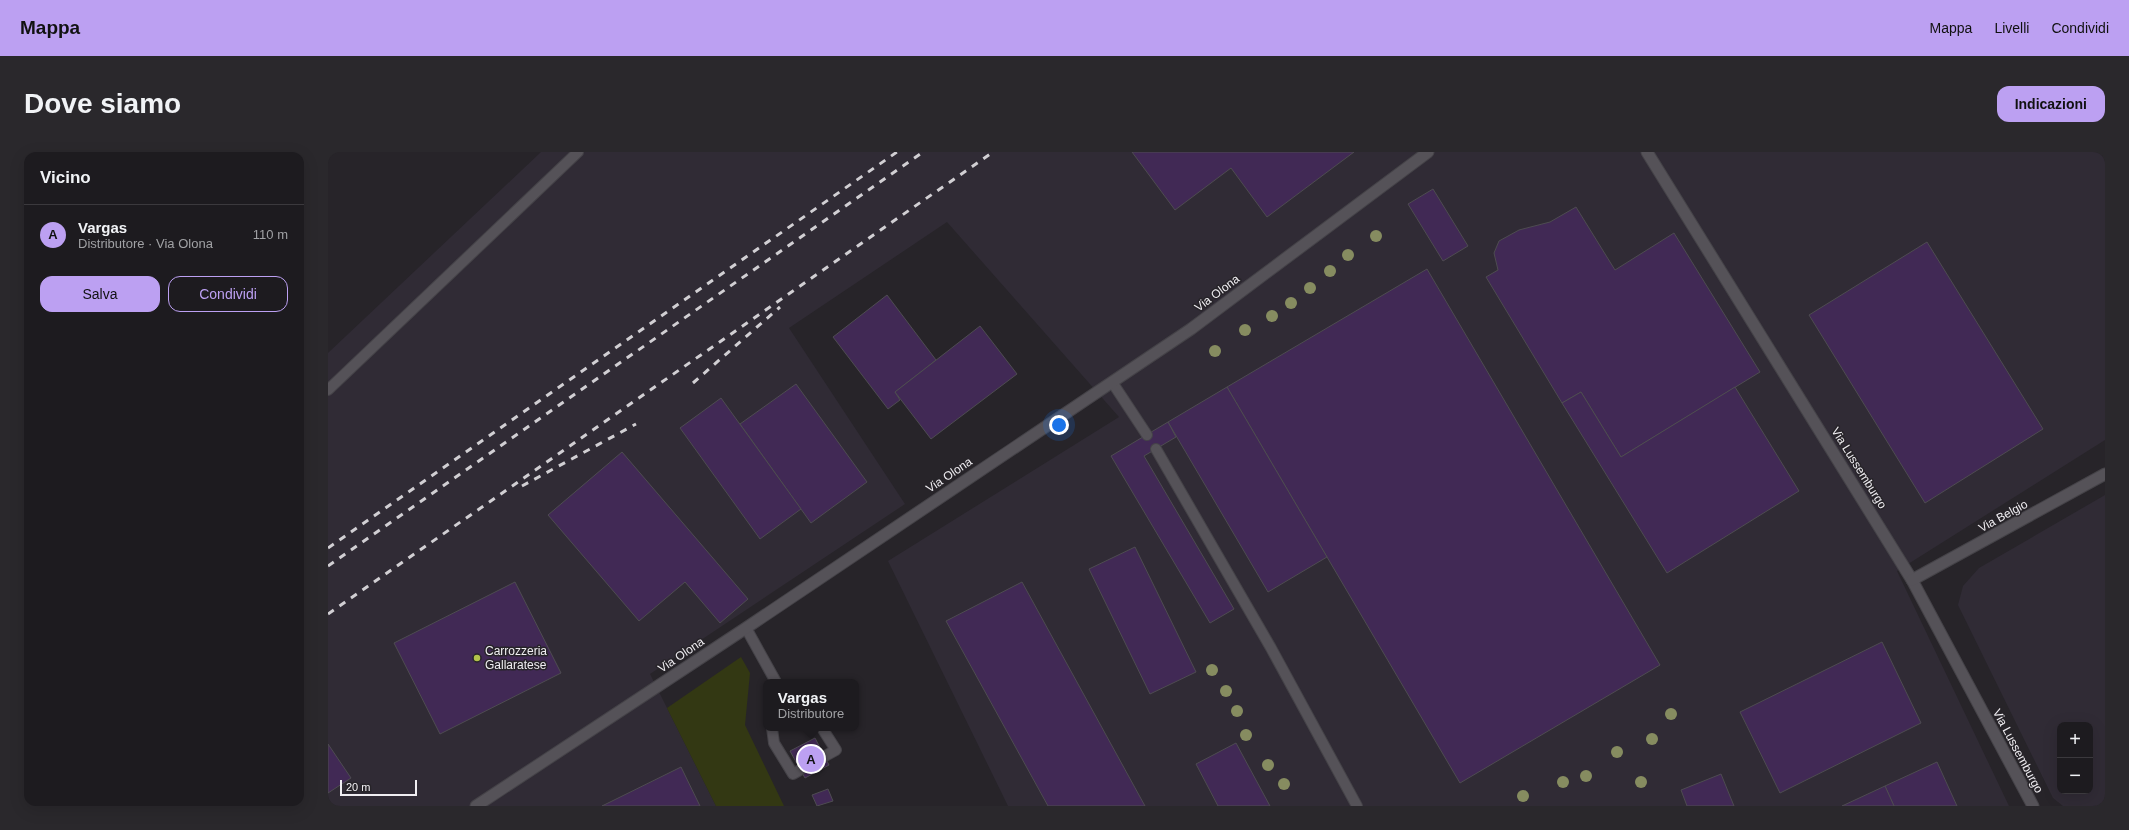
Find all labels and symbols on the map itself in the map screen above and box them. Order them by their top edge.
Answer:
street label: Via Olona [1192,271,1242,314]
your location [1049,415,1069,435]
street label: Via Lussemburgo [1828,425,1890,511]
street label: Via Olona [923,454,975,495]
street label: Via Belgio [1976,497,2030,535]
street label: Via Olona [655,634,707,675]
place label: Carrozzeria Gallaratese [485,644,547,672]
marker: Carrozzeria Gallaratese [472,653,482,663]
street label: Via Lussemburgo [1990,707,2046,796]
pin: A [798,744,824,774]
scale bar [340,778,417,797]

